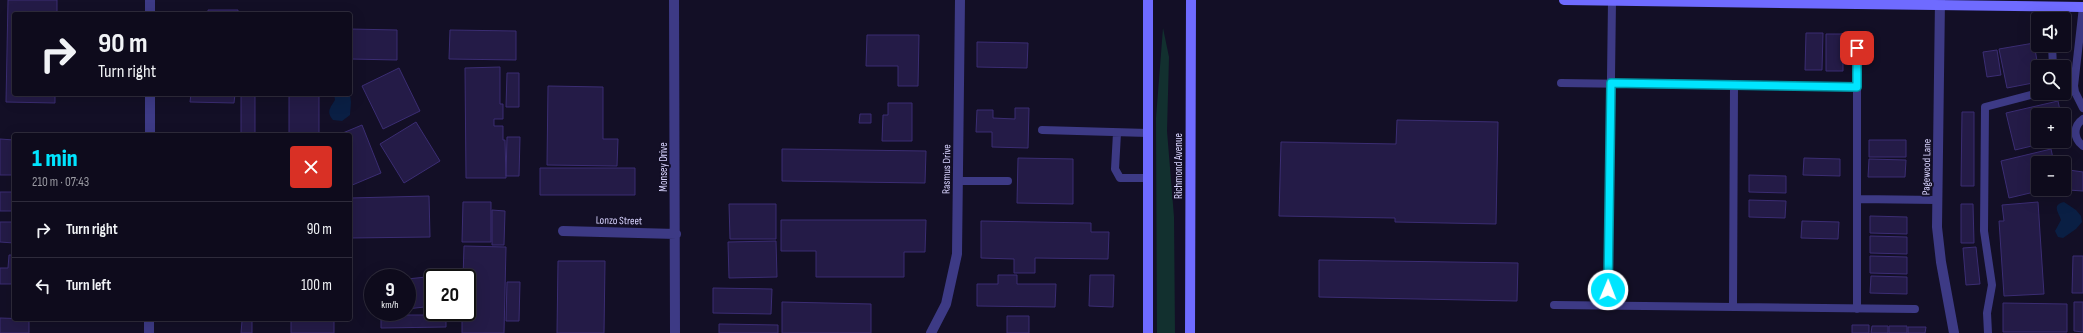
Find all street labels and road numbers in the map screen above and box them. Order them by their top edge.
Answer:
street label: Richmond Avenue [1172,133,1185,199]
street label: Pagewood Lane [1920,139,1933,195]
street label: Monsey Drive [657,142,670,192]
street label: Rasmus Drive [940,144,953,194]
street label: Lonzo Street [596,214,643,227]

